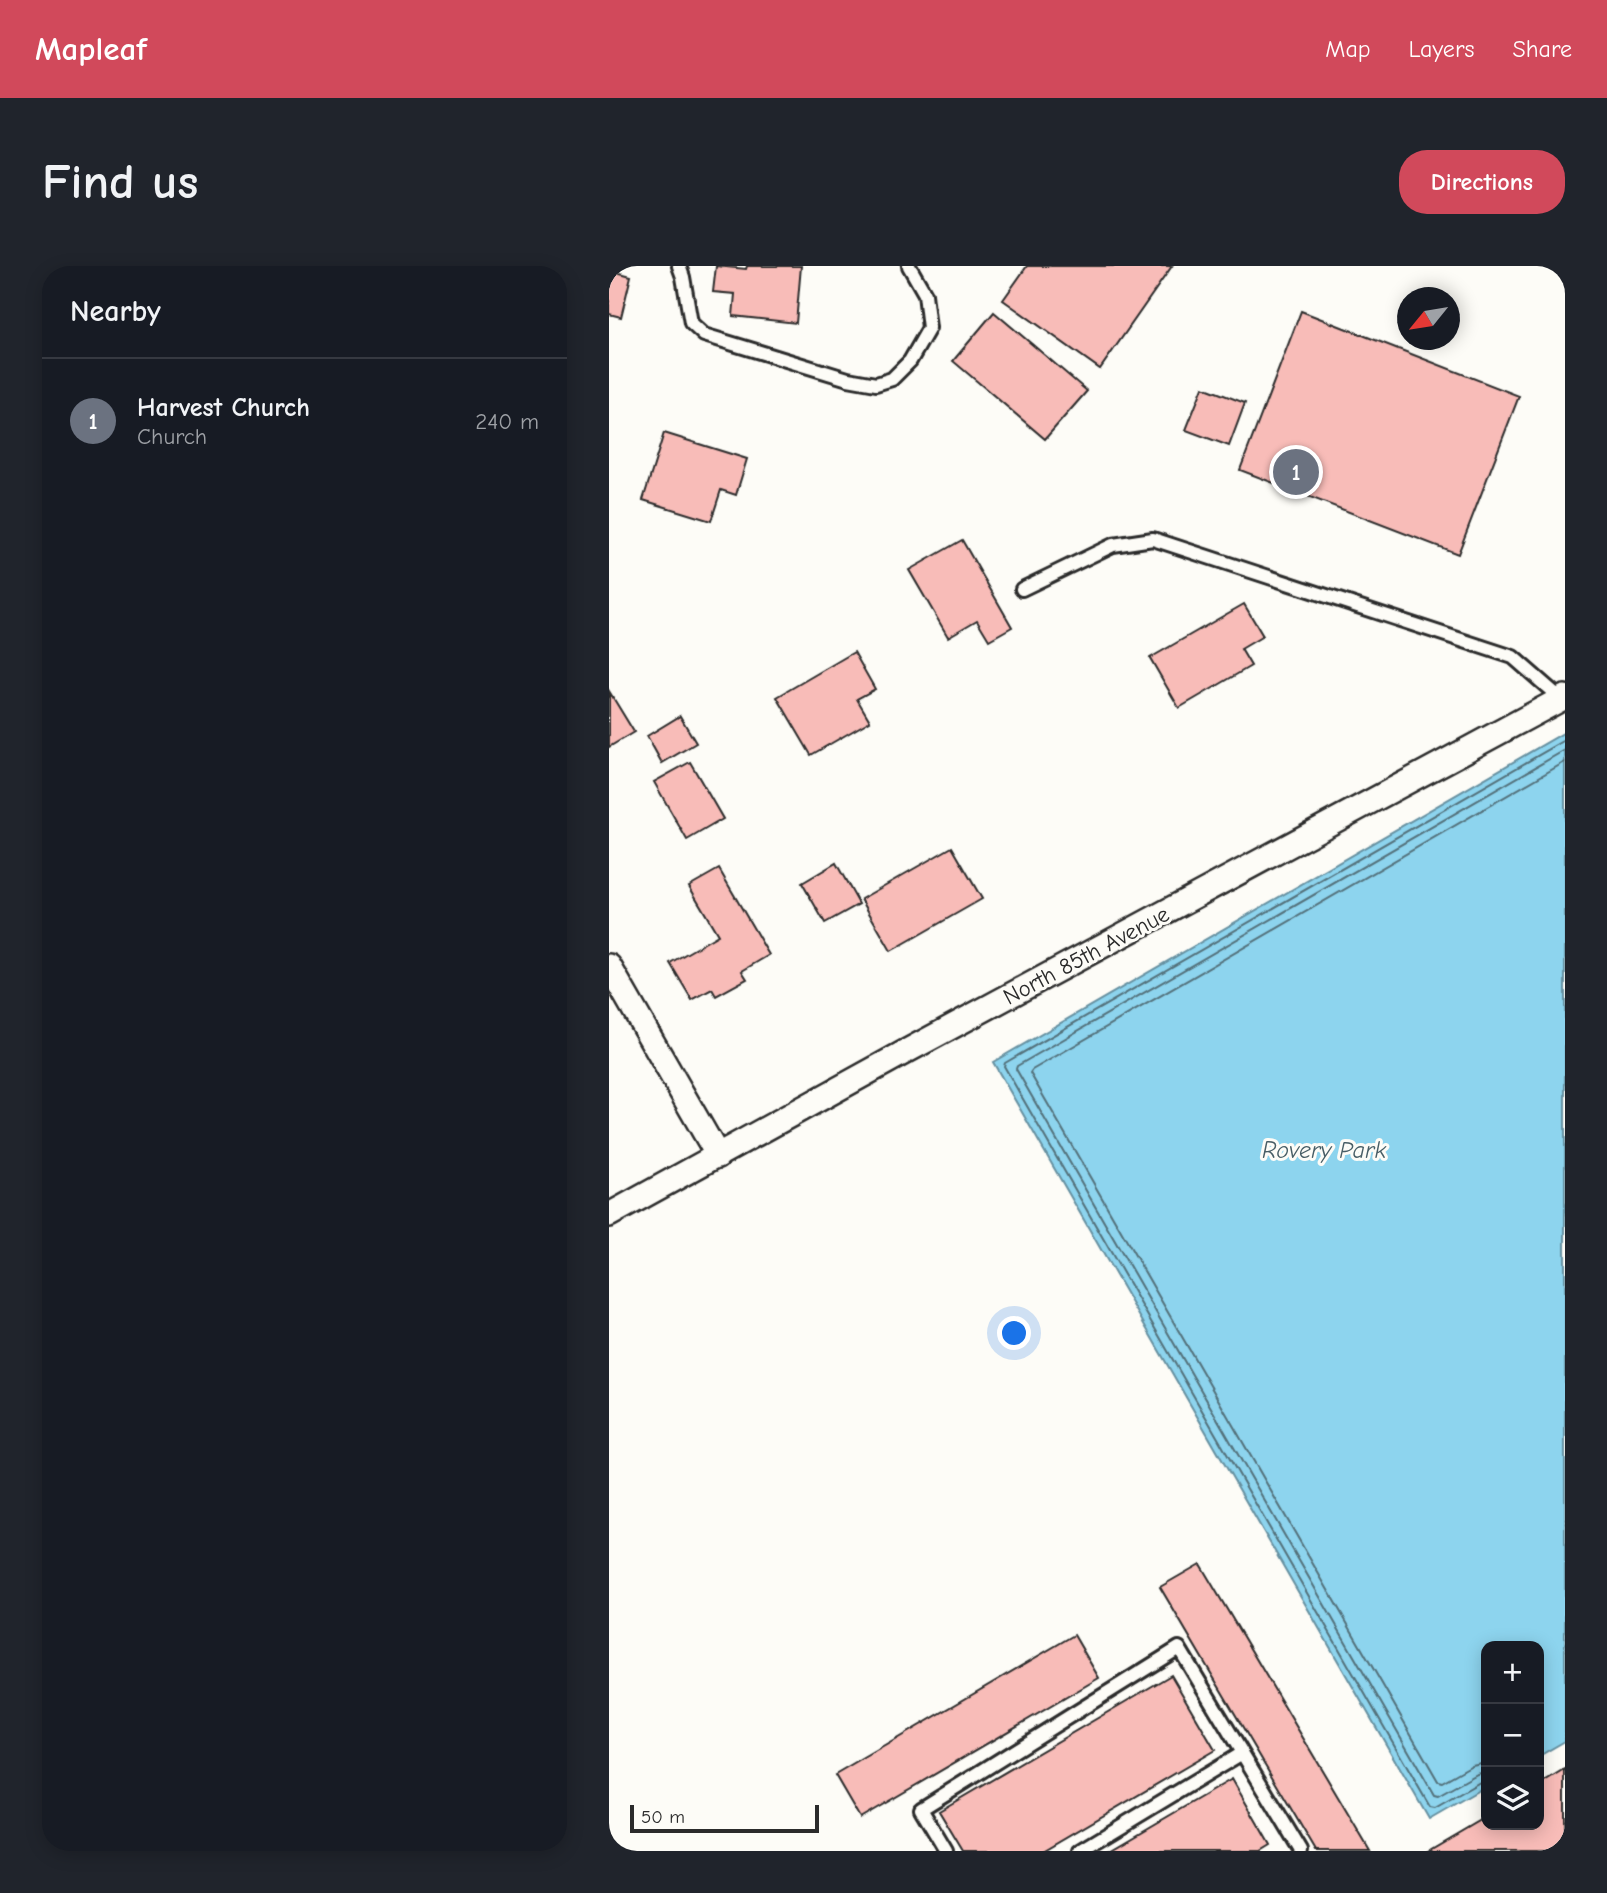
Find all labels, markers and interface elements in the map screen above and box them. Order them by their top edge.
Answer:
text: Mapleaf [35,30,147,68]
text: Map [1325,35,1371,63]
text: Layers [1409,35,1474,63]
text: Share [1512,35,1572,63]
button: Directions [1399,150,1565,214]
text: Find us [42,154,198,210]
north arrow [1397,287,1460,350]
text: Nearby [70,294,161,329]
text: Harvest Church [137,393,310,423]
text: 1 [88,408,98,435]
text: 240 m [475,408,539,435]
text: Church [137,423,207,450]
pin: 1 [1273,446,1319,498]
street label: North 85th Avenue [999,900,1174,1011]
water label: Rovery Park [1262,1136,1386,1164]
your location [997,1316,1031,1350]
map controls [1481,1641,1544,1830]
button: + [1481,1641,1544,1704]
button: − [1481,1704,1544,1767]
button: layers [1481,1767,1544,1830]
scale bar [630,1802,819,1834]
text: 50 m [641,1806,685,1828]

